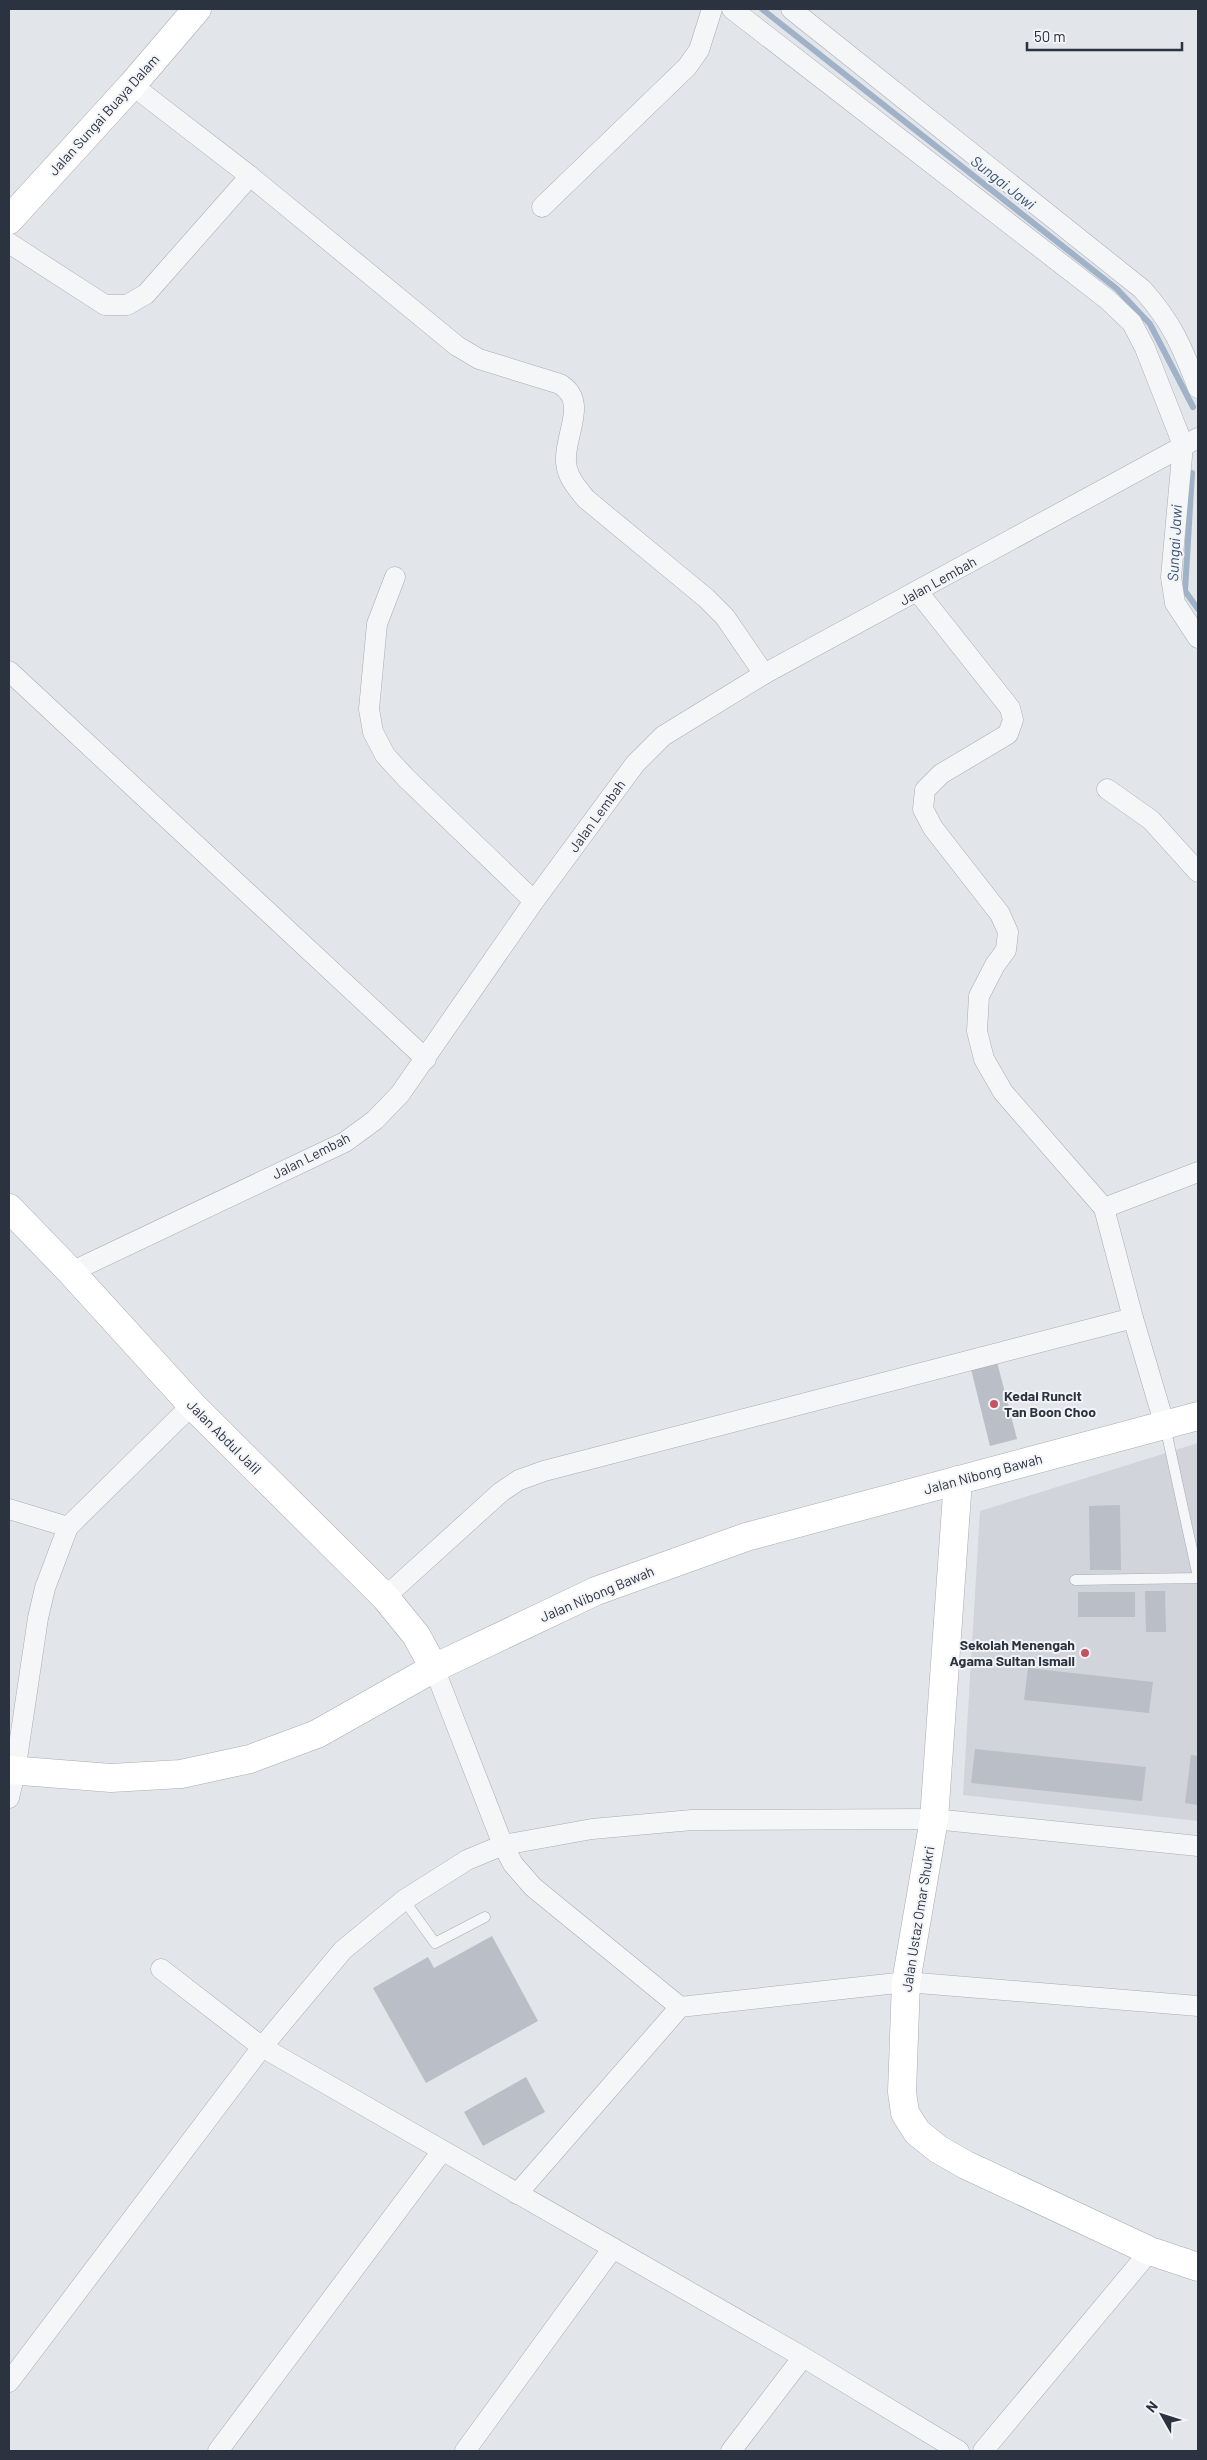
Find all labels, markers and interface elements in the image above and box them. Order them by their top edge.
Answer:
scale bar [1027,20,1182,52]
text: 50 m [1034,27,1066,45]
street label: Jalan Sungai Buaya Dalam [45,51,163,179]
water label: Sungai Jawi [968,151,1040,213]
water label: Sungai Jawi [1163,504,1185,582]
street label: Jalan Lembah [896,552,979,609]
street label: Jalan Lembah [565,776,629,855]
street label: Jalan Lembah [269,1129,353,1182]
place label: Kedai Runcit Tan Boon Choo [1004,1387,1096,1420]
street label: Jalan Abdul Jalil [184,1396,265,1477]
marker: Kedai Runcit Tan Boon Choo [988,1398,1000,1410]
street label: Jalan Nibong Bawah [922,1449,1044,1498]
street label: Jalan Nibong Bawah [537,1562,656,1625]
place label: Sekolah Menengah Agama Sultan Ismail [950,1636,1075,1669]
marker: Sekolah Menengah Agama Sultan Ismail [1079,1647,1091,1659]
street label: Jalan Ustaz Omar Shukri [898,1845,937,1993]
north arrow [1137,2390,1187,2440]
text: N [1142,2398,1161,2415]

